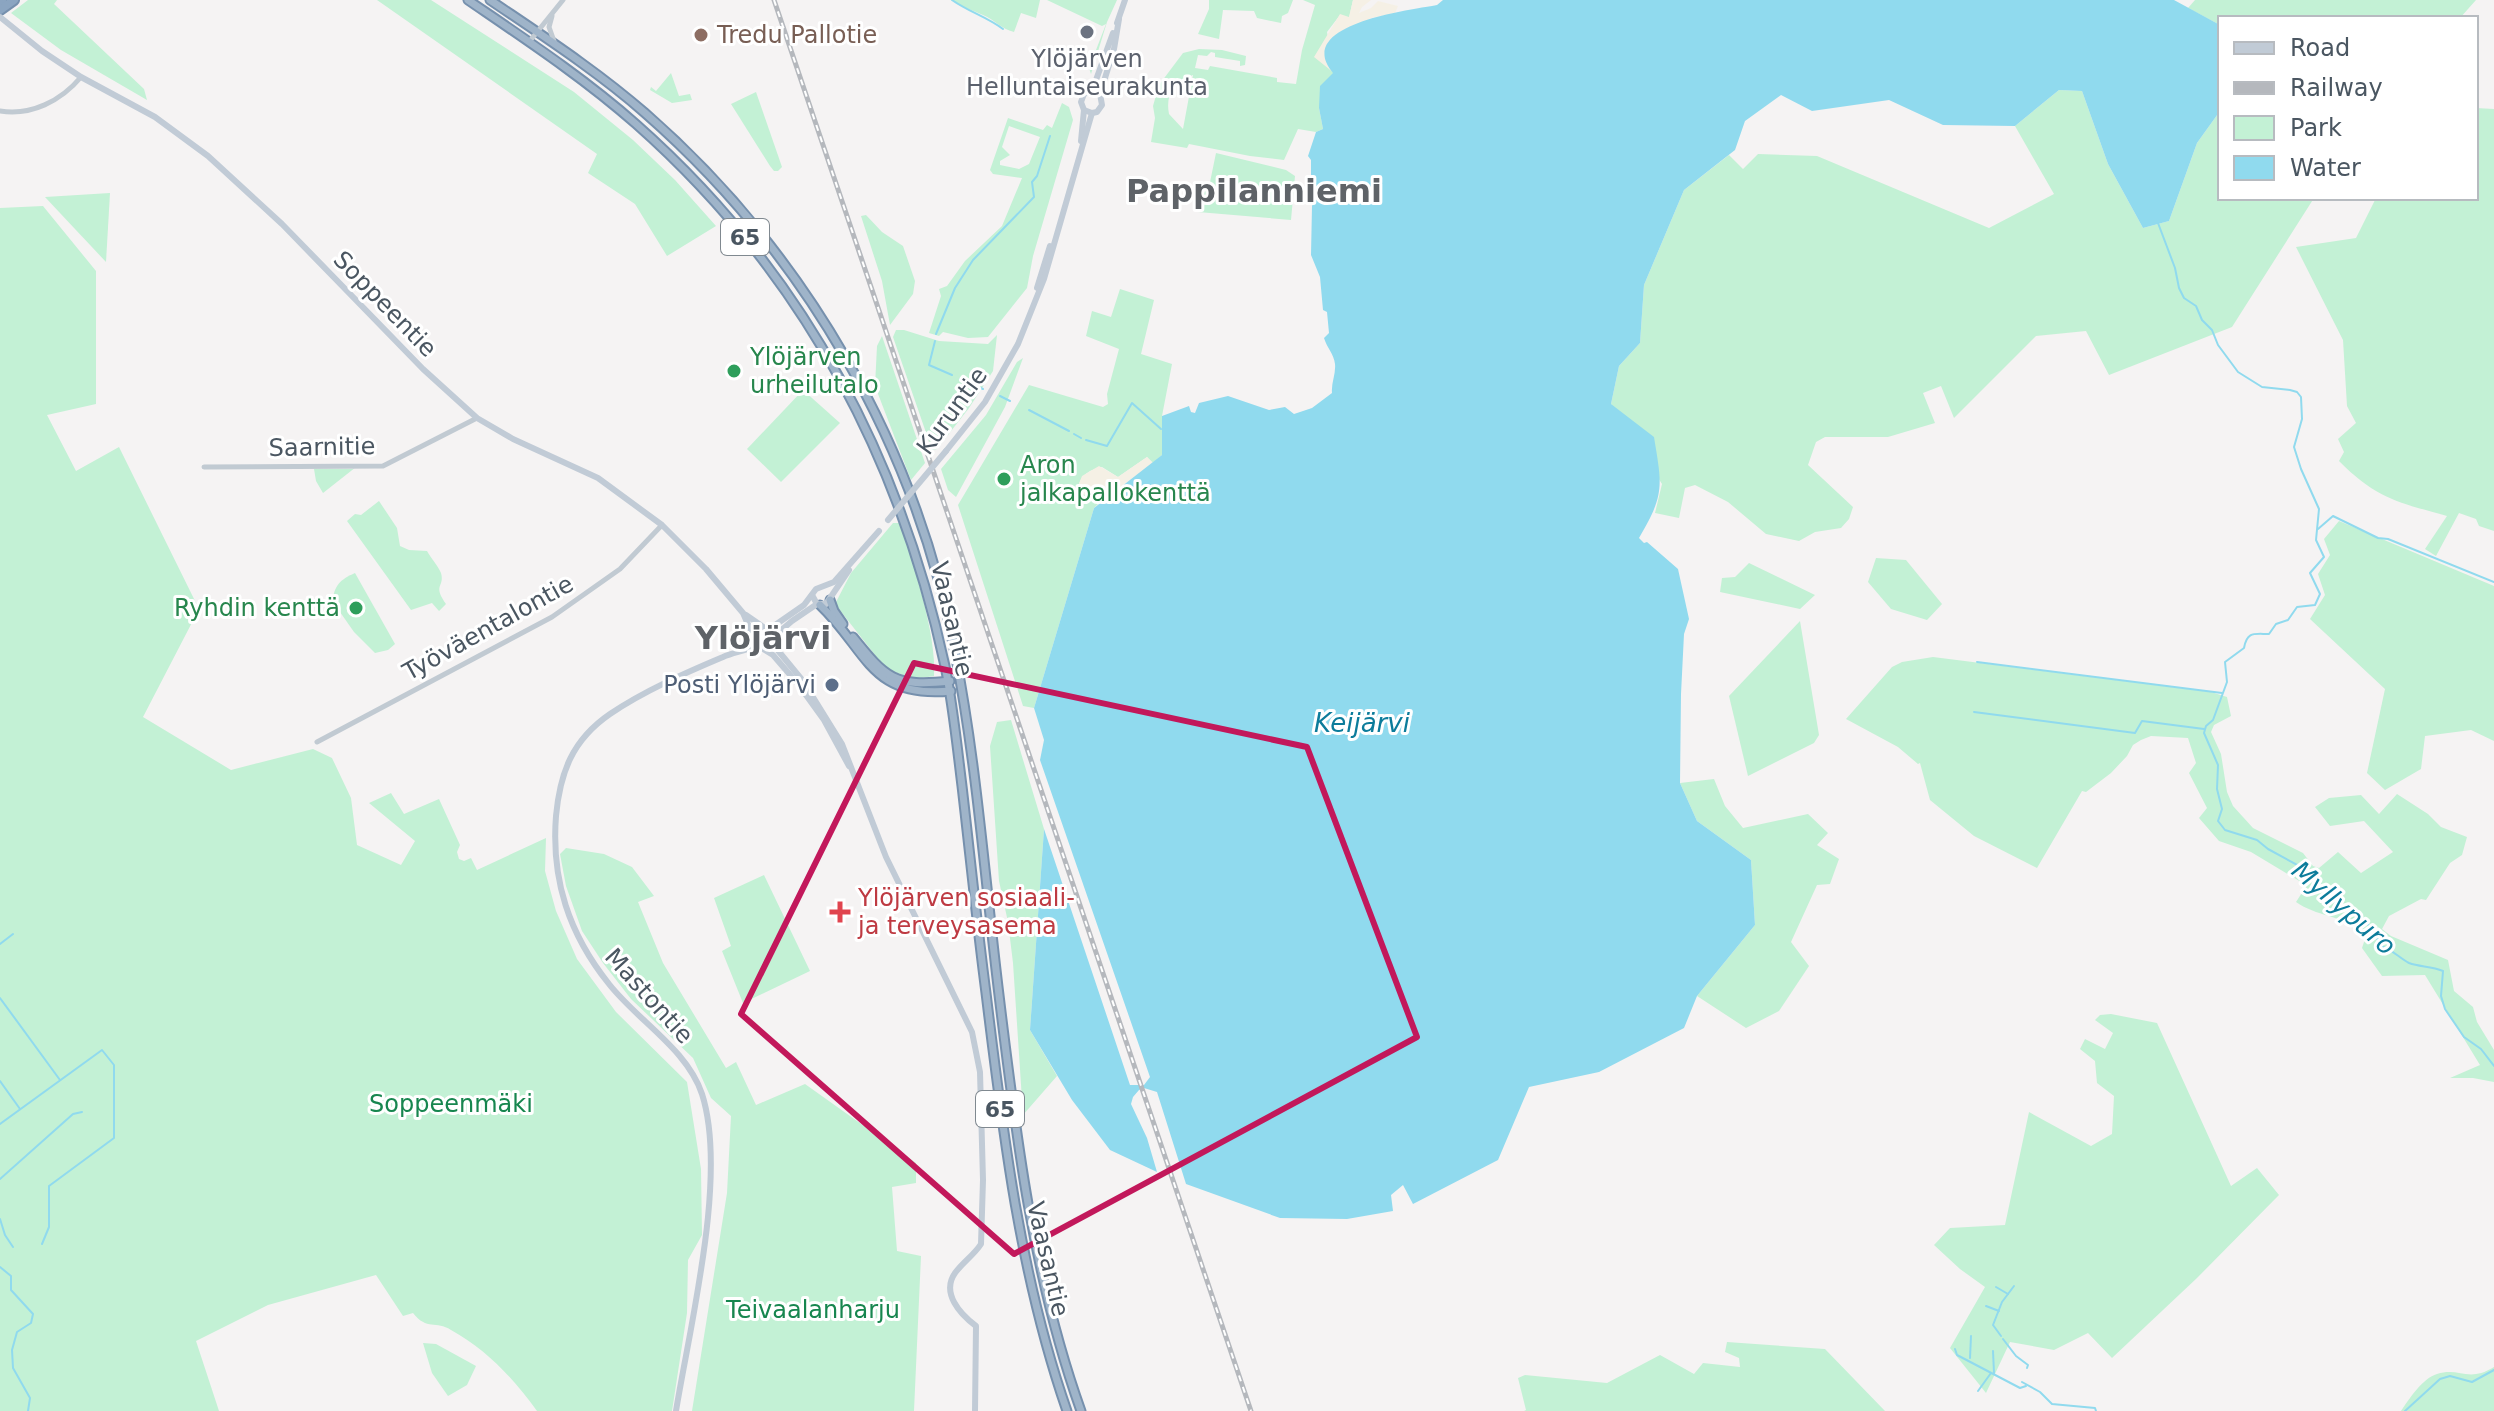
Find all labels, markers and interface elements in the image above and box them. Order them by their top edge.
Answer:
legend [2218,16,2478,200]
place label: Tredu Pallotie [716,21,877,49]
marker: Ylöjärven Helluntaiseurakunta [1078,23,1096,41]
marker: Tredu Pallotie [692,26,710,44]
text: Road [2290,34,2350,62]
place label: Ylöjärven Helluntaiseurakunta [966,45,1208,101]
text: Railway [2290,74,2383,102]
text: Park [2290,114,2342,142]
text: Water [2290,154,2361,182]
district label: Pappilanniemi [1126,172,1382,210]
road number: 65 [721,219,769,255]
street label: Soppeentie [328,245,442,363]
place label: Ylöjärven urheilutalo [749,343,879,399]
marker: Ylöjärven urheilutalo [725,362,743,380]
street label: Kuruntie [911,362,993,460]
street label: Saarnitie [268,432,376,462]
place label: Aron jalkapallokenttä [1019,451,1211,507]
marker: Aron jalkapallokenttä [995,470,1013,488]
street label: Vaasantie [925,559,979,679]
street label: Työväentalontie [397,570,578,687]
place label: Ryhdin kenttä [174,594,340,622]
marker: Ryhdin kenttä [347,599,365,617]
district label: Ylöjärvi [694,619,831,657]
place label: Posti Ylöjärvi [663,671,816,699]
marker: Posti Ylöjärvi [823,676,841,694]
water label: Keijärvi [1314,708,1411,738]
water label: Myllypuro [2286,855,2402,961]
place label: Ylöjärven sosiaali- ja terveysasema [857,884,1075,940]
marker: Ylöjärven sosiaali- ja terveysasema [829,901,851,923]
street label: Mastontie [599,943,699,1049]
park label: Soppeenmäki [369,1090,533,1118]
road number: 65 [976,1091,1024,1127]
street label: Vaasantie [1021,1199,1075,1319]
park label: Teivaalanharju [725,1296,900,1324]

